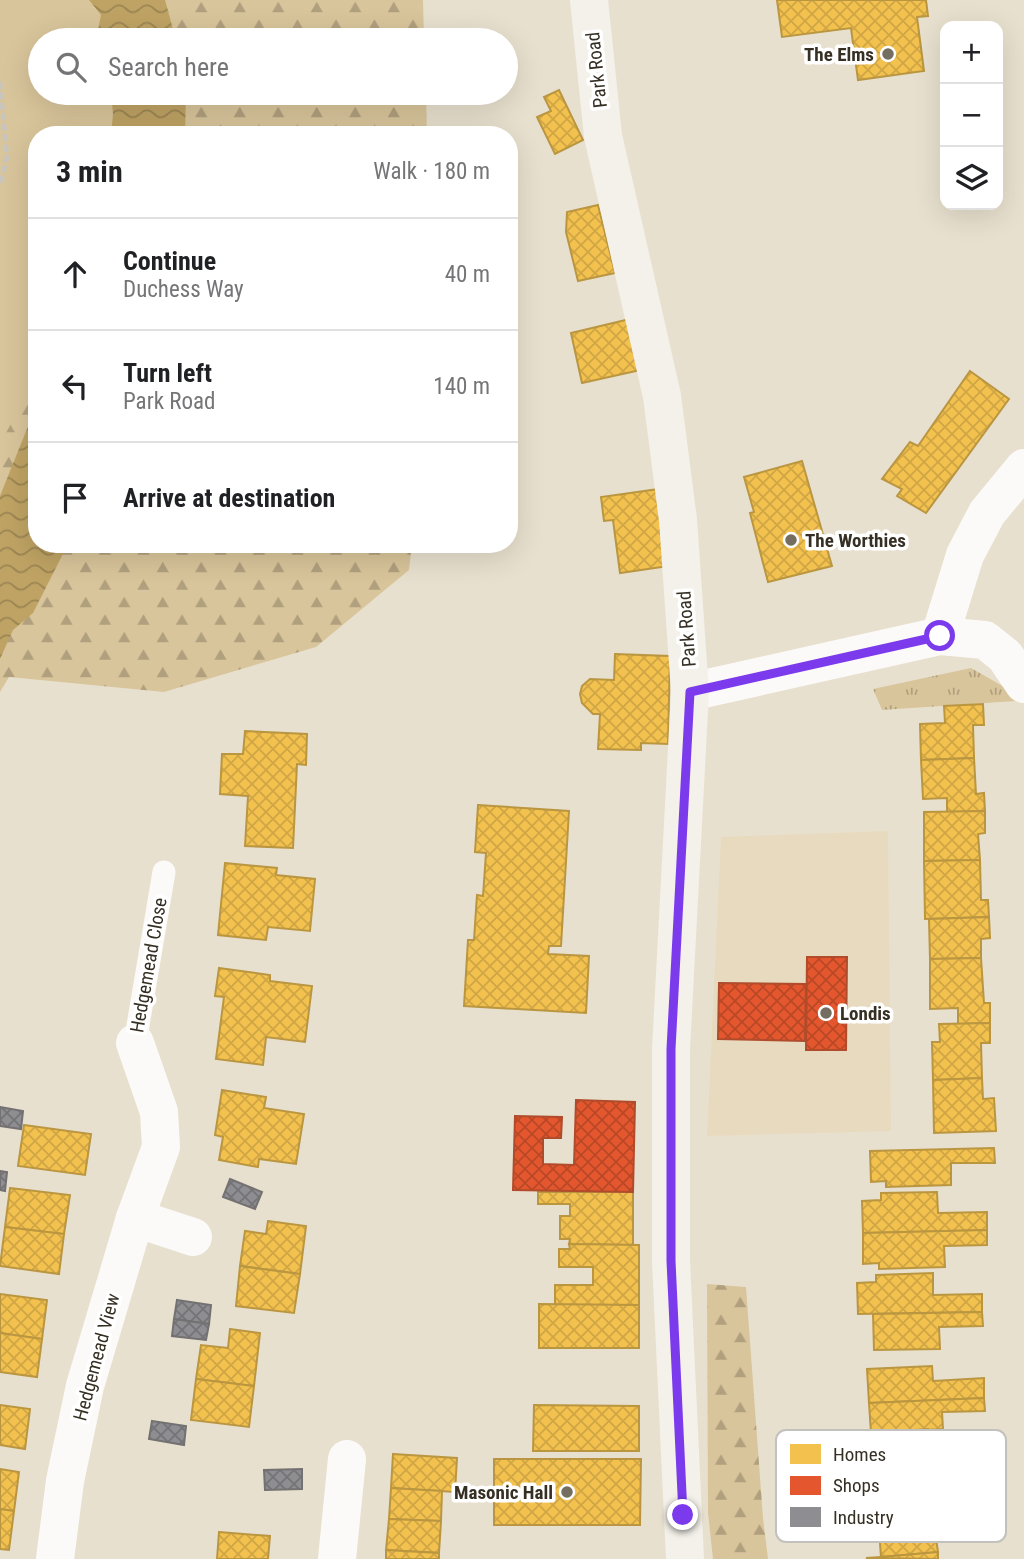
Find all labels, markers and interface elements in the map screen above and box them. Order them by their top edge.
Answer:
map controls [940,21,1003,210]
button: + [940,21,1003,84]
search box [28,28,518,105]
street label: Park Road [581,31,612,109]
place label: The Elms [804,43,874,66]
marker: The Elms [880,46,896,62]
icon: search [52,48,90,86]
text: Search here [108,52,229,82]
button: − [940,84,1003,147]
button: layers [940,147,1003,210]
text: 3 min [56,154,123,189]
text: Walk · 180 m [373,158,490,185]
text: Continue [123,246,216,276]
icon: ahead [56,255,94,293]
text: 40 m [445,261,490,288]
text: Duchess Way [123,276,244,303]
text: Turn left [123,358,212,388]
icon: left [56,367,94,405]
text: 140 m [433,373,490,400]
text: Park Road [123,388,215,415]
icon: arrive [56,479,94,517]
text: Arrive at destination [123,483,335,513]
place label: The Worthies [805,529,906,552]
marker: The Worthies [783,532,799,548]
street label: Park Road [672,590,701,668]
route start [924,620,955,651]
street label: Hedgemead Close [125,896,172,1034]
place label: Londis [840,1002,891,1025]
marker: Londis [818,1005,834,1021]
street label: Hedgemead View [68,1291,125,1423]
legend [776,1430,1006,1542]
text: Homes [833,1443,886,1466]
text: Shops [833,1474,880,1497]
place label: Masonic Hall [454,1481,553,1504]
marker: Masonic Hall [559,1484,575,1500]
route end [667,1499,698,1530]
text: Industry [833,1506,894,1529]

